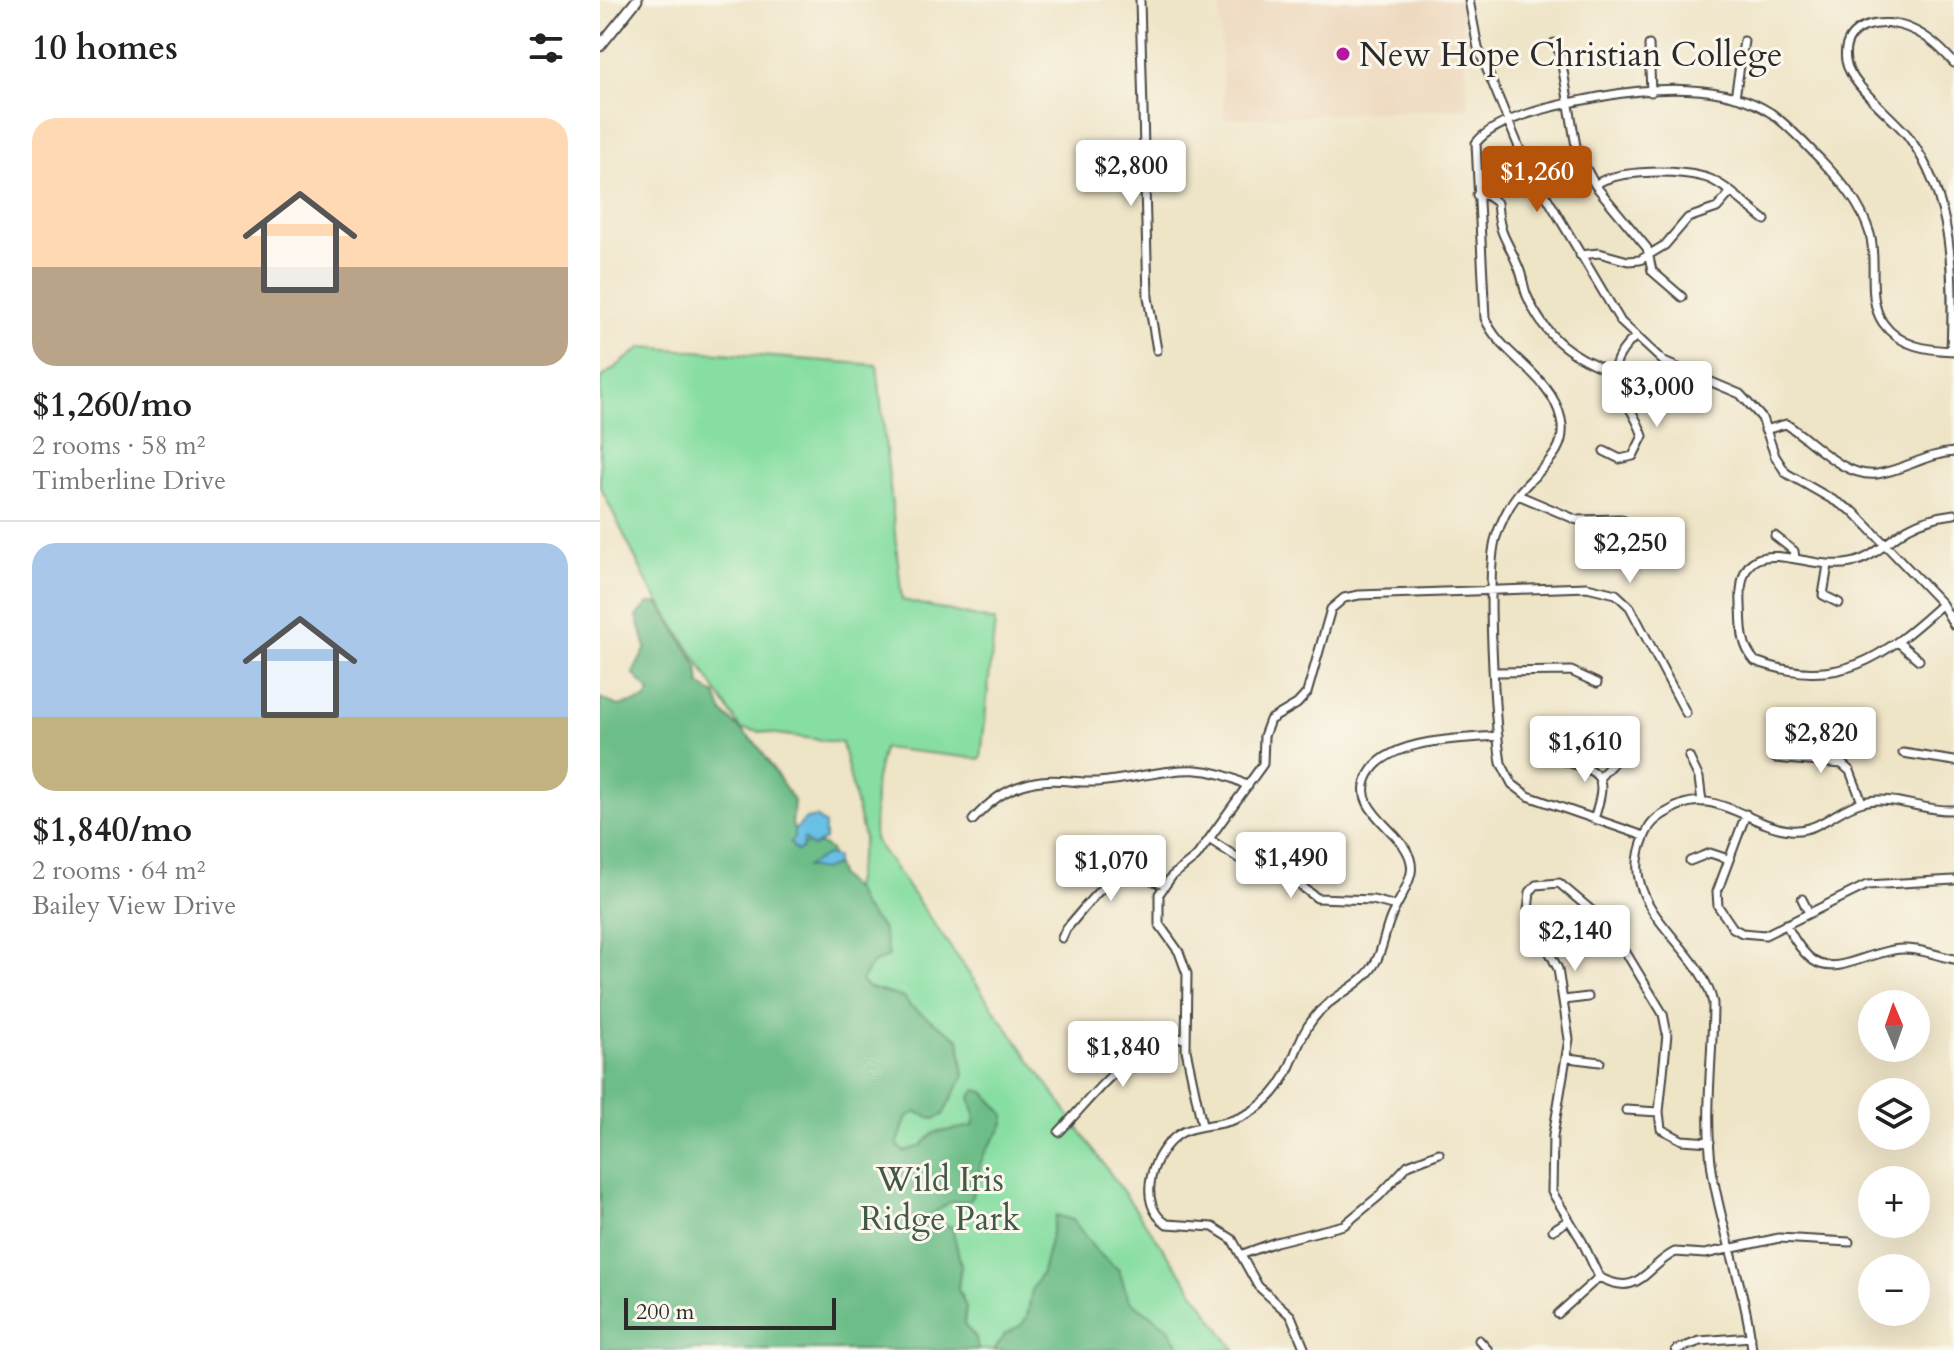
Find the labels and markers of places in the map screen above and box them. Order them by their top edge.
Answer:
place label: New Hope Christian College [1359,32,1782,78]
marker: New Hope Christian College [1334,45,1352,63]
pin: $2,800 [1066,140,1196,208]
pin: $1,260 [1472,146,1602,214]
pin: $3,000 [1592,361,1722,429]
pin: $2,250 [1565,517,1695,585]
pin: $2,820 [1756,707,1886,775]
pin: $1,610 [1520,716,1650,784]
pin: $1,490 [1226,832,1356,900]
pin: $1,070 [1046,835,1176,903]
pin: $2,140 [1510,905,1640,973]
pin: $1,840 [1058,1021,1188,1089]

